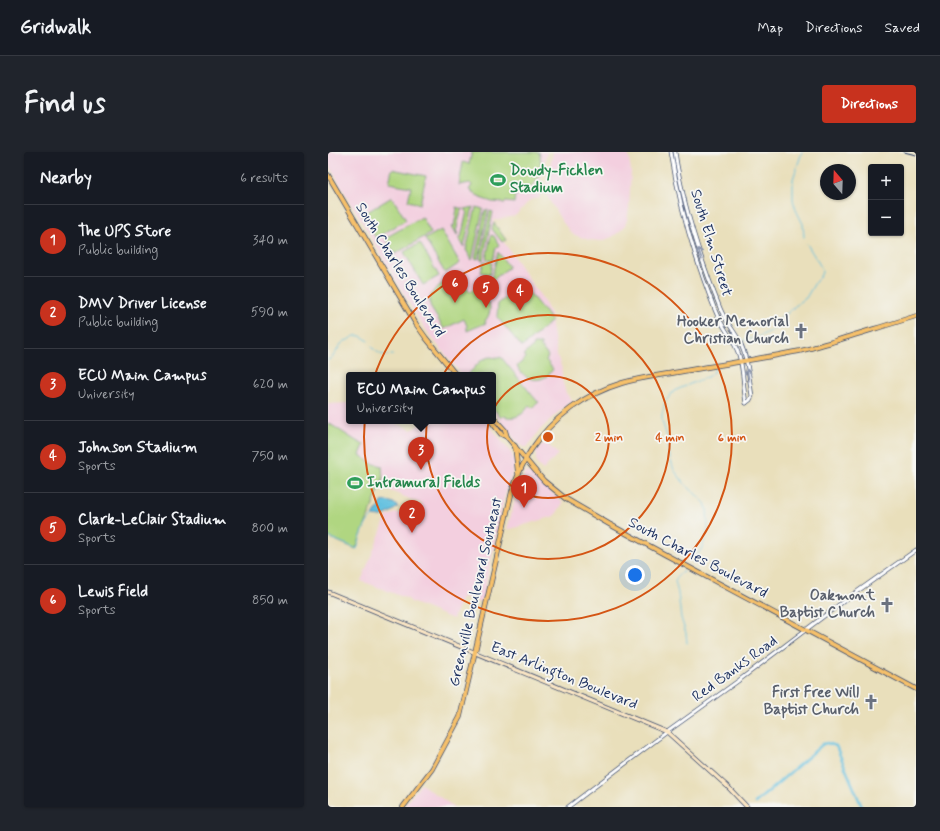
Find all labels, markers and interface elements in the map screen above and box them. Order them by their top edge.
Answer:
text: Gridwalk [20,15,91,40]
text: Map [757,19,783,37]
text: Directions [805,19,863,37]
text: Saved [885,19,920,37]
button: Directions [822,85,916,123]
text: Find us [24,86,105,123]
place label: Dowdy-Ficklen Stadium [510,161,603,198]
north arrow [820,164,856,200]
map controls [868,164,904,236]
button: + [868,164,904,200]
text: Nearby [40,167,92,189]
text: 6 results [240,170,288,187]
sports icon: Dowdy-Ficklen Stadium [489,171,507,189]
street label: South Elm Street [685,187,737,299]
street label: South Charles Boulevard [350,199,450,341]
button: − [868,200,904,236]
text: The UPS Store [78,222,171,242]
text: 1 [50,232,56,249]
text: 340 m [253,232,288,249]
text: Public building [78,242,158,259]
one-way arrow [696,248,703,261]
pin: 6 [442,270,468,303]
pin: 5 [473,275,499,308]
pin: 4 [507,278,533,311]
text: DMV Driver License [78,294,207,314]
text: 2 [50,304,56,321]
text: 590 m [251,304,288,321]
place label: Hooker Memorial Christian Church [677,312,789,349]
text: Public building [78,314,158,331]
church icon: Hooker Memorial Christian Church [792,322,810,340]
text: ECU Main Campus [78,366,207,386]
one-way arrow [744,369,752,382]
popup [346,372,496,424]
text: 3 [50,376,56,393]
text: 620 m [253,376,288,393]
text: ECU Main Campus [357,380,485,400]
text: University [78,386,134,403]
text: University [357,400,413,417]
centre of rings [541,430,555,444]
text: 2 min [595,430,623,446]
text: 4 min [655,430,685,446]
text: 6 min [718,430,746,446]
pin: 3 [408,437,434,470]
text: Johnson Stadium [78,438,197,458]
text: 4 [49,448,57,465]
text: 750 m [252,448,288,465]
text: Sports [78,458,116,475]
place label: Intramural Fields [367,473,480,493]
sports icon: Intramural Fields [346,474,364,492]
pin: 1 [511,475,537,508]
street label: Greenville Boulevard Southeast [444,495,508,688]
pin: 2 [399,500,425,533]
text: Clark-LeClair Stadium [78,510,226,530]
street label: South Charles Boulevard [625,513,771,603]
text: 5 [49,520,57,537]
text: 800 m [252,520,288,537]
text: Sports [78,530,116,547]
your location [625,565,645,585]
text: Lewis Field [78,582,148,602]
place label: Oakmont Baptist Church [780,586,876,623]
text: 6 [50,592,56,609]
text: 850 m [252,592,288,609]
church icon: Oakmont Baptist Church [878,596,896,614]
text: Sports [78,602,116,619]
street label: Red Banks Road [688,631,782,707]
street label: East Arlington Boulevard [487,637,640,716]
place label: First Free Will Baptist Church [764,683,859,720]
church icon: First Free Will Baptist Church [862,693,880,711]

